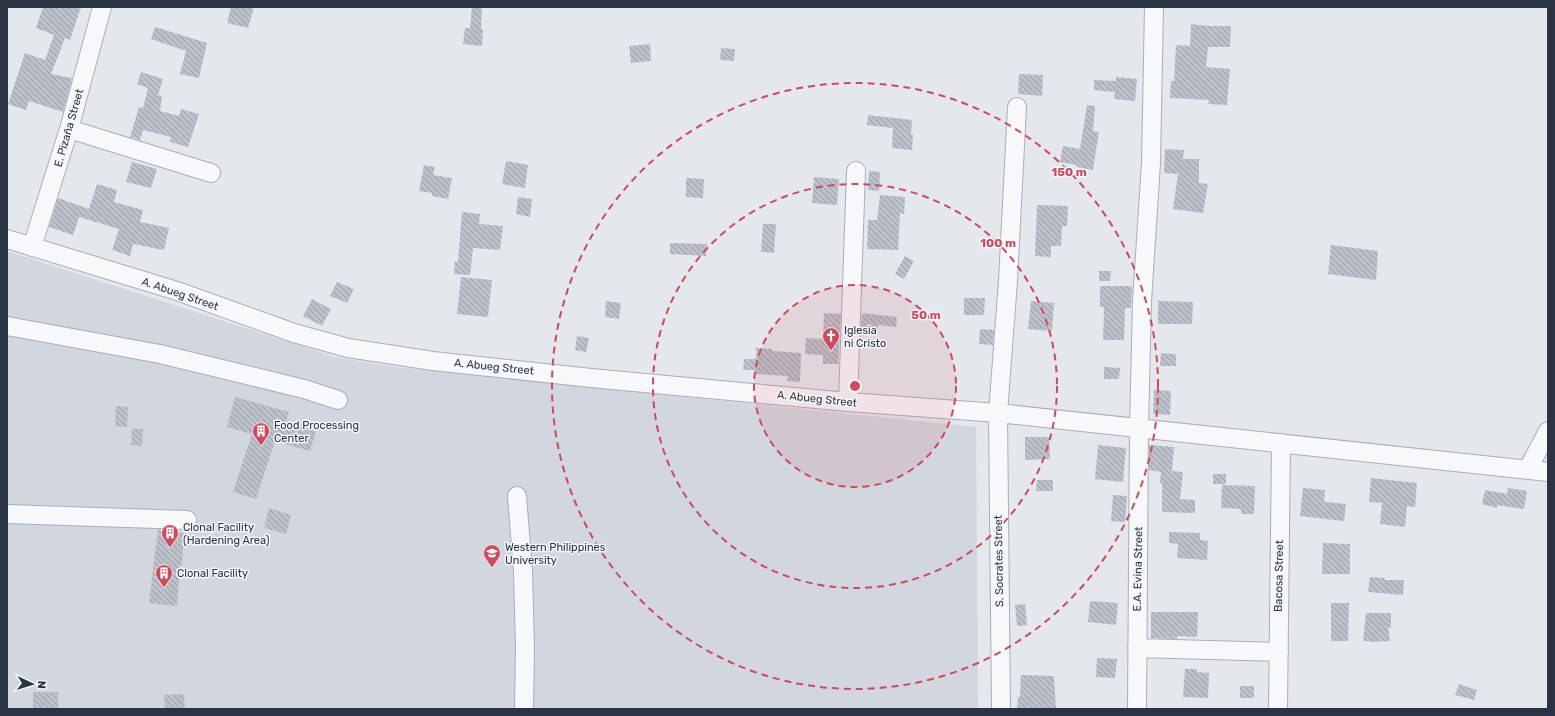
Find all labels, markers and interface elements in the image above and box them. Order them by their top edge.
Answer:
street label: E. Pizaña Street [52,87,87,169]
text: 150 m [1051,165,1087,179]
text: 100 m [980,236,1016,250]
street label: A. Abueg Street [140,275,221,313]
text: 50 m [911,308,941,322]
place label: Iglesia ni Cristo [844,324,886,350]
church icon: Iglesia ni Cristo [821,326,841,351]
street label: A. Abueg Street [453,356,535,378]
centre of rings [848,379,862,393]
street label: A. Abueg Street [776,388,858,410]
place label: Food Processing Center [274,419,359,445]
building icon: Food Processing Center [251,421,271,446]
street label: S. Socrates Street [992,514,1006,607]
place label: Clonal Facility (Hardening Area) [183,521,270,547]
building icon: Clonal Facility (Hardening Area) [160,523,180,548]
street label: E.A. Evina Street [1131,526,1145,611]
street label: Bacosa Street [1272,539,1286,612]
place label: Western Philippines University [505,541,606,567]
school or university icon: Western Philippines University [482,543,502,568]
building icon: Clonal Facility [154,563,174,588]
place label: Clonal Facility [177,567,248,580]
north arrow [12,664,52,704]
text: N [35,680,48,689]

